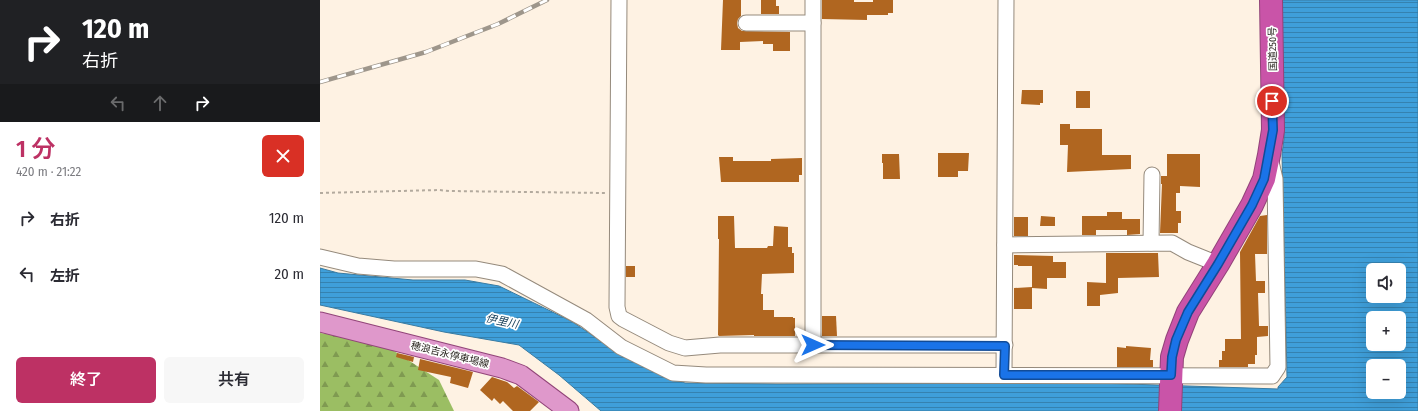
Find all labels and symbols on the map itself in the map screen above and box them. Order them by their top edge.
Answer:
street label: 国道250号 [1267,27,1279,71]
pin [1255,84,1289,118]
water label: 伊里川 [484,312,520,331]
position arrow [792,324,834,366]
street label: 穂浪吉永停車場線 [409,339,490,370]

